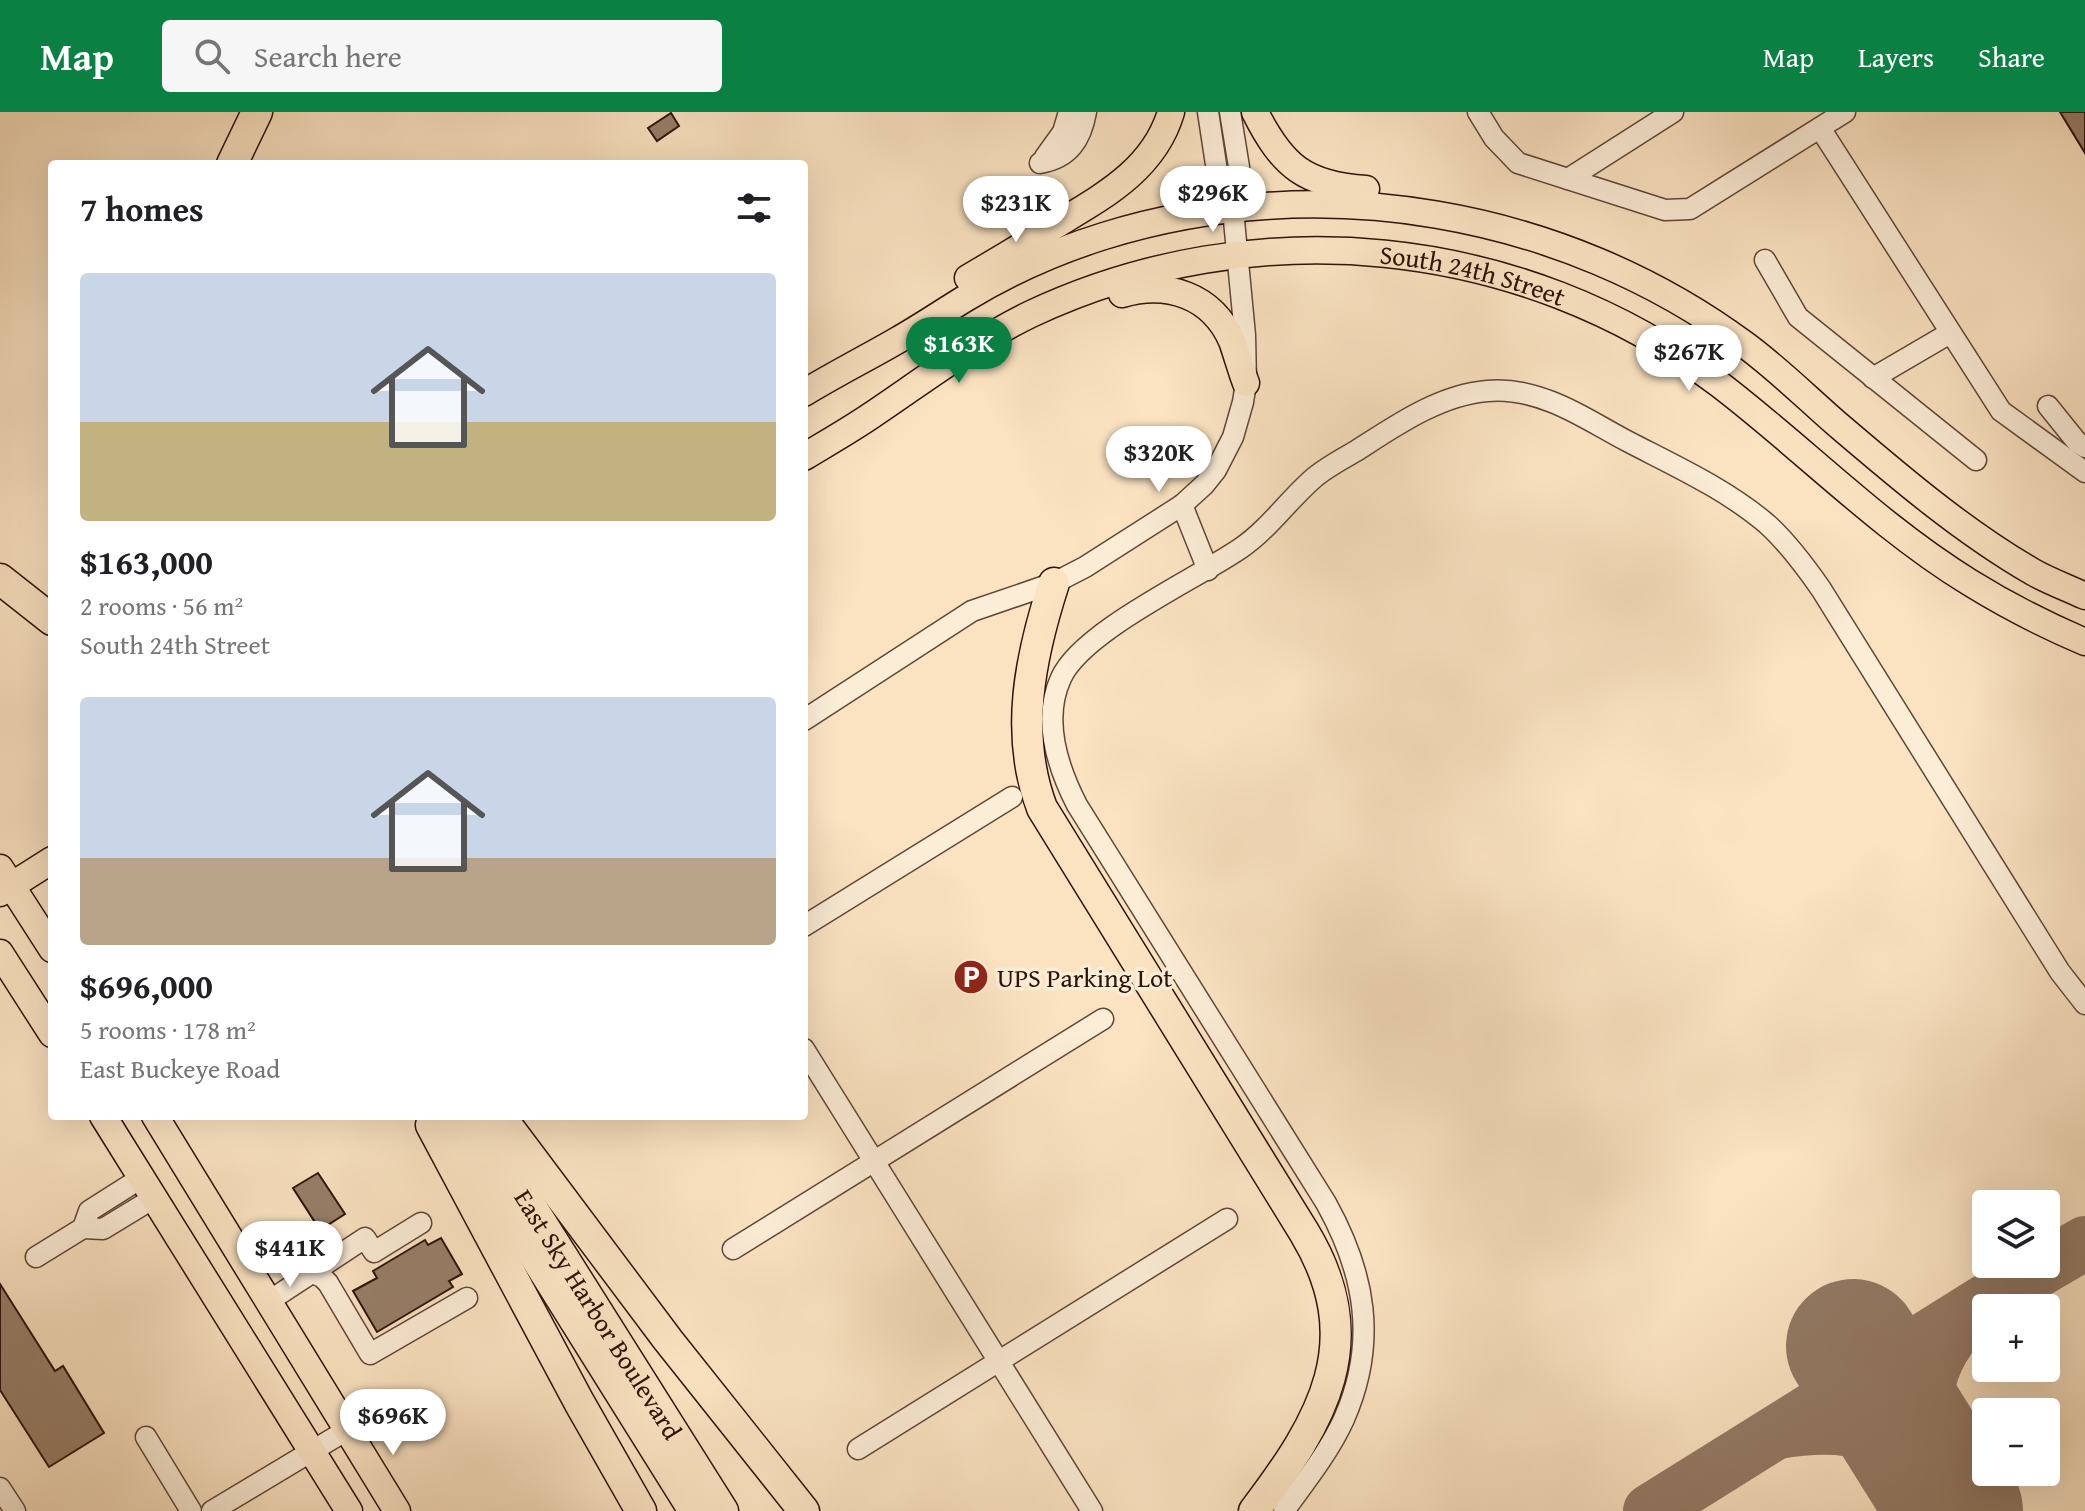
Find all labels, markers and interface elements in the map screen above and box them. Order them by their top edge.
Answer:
search box [162,20,722,92]
text: Map [40,28,114,84]
icon: search [190,34,234,78]
text: Search here [254,34,402,78]
text: Map [1763,36,1814,77]
text: Layers [1858,36,1934,77]
text: Share [1978,36,2045,77]
pin: $296K [1157,166,1269,234]
text: $296K [1178,172,1248,211]
pin: $231K [960,176,1072,244]
text: $231K [981,182,1051,221]
text: 7 homes [80,184,204,233]
icon: filters [732,186,776,230]
street label: South 24th Street [1378,234,1571,315]
pin: $163K [903,317,1015,385]
text: $163K [924,323,994,362]
icon: home [356,325,500,469]
pin: $267K [1633,325,1745,393]
text: $267K [1654,331,1724,370]
pin: $320K [1103,426,1215,494]
text: $320K [1124,432,1194,471]
text: $163,000 [80,537,213,586]
text: 2 rooms · 56 m² [80,586,243,625]
text: South 24th Street [80,625,270,664]
icon: home [356,749,500,893]
parking icon: UPS Parking Lot [952,958,990,996]
place label: UPS Parking Lot [997,958,1172,997]
text: $696,000 [80,961,213,1010]
text: 5 rooms · 178 m² [80,1010,256,1049]
text: East Buckeye Road [80,1049,280,1088]
street label: East Sky Harbor Boulevard [505,1181,693,1447]
map controls [1972,1190,2060,1486]
button: layers [1972,1190,2060,1278]
pin: $441K [234,1221,346,1289]
text: $441K [255,1227,325,1266]
button: + [1972,1294,2060,1382]
pin: $696K [337,1389,449,1457]
text: $696K [358,1395,428,1434]
button: − [1972,1398,2060,1486]

